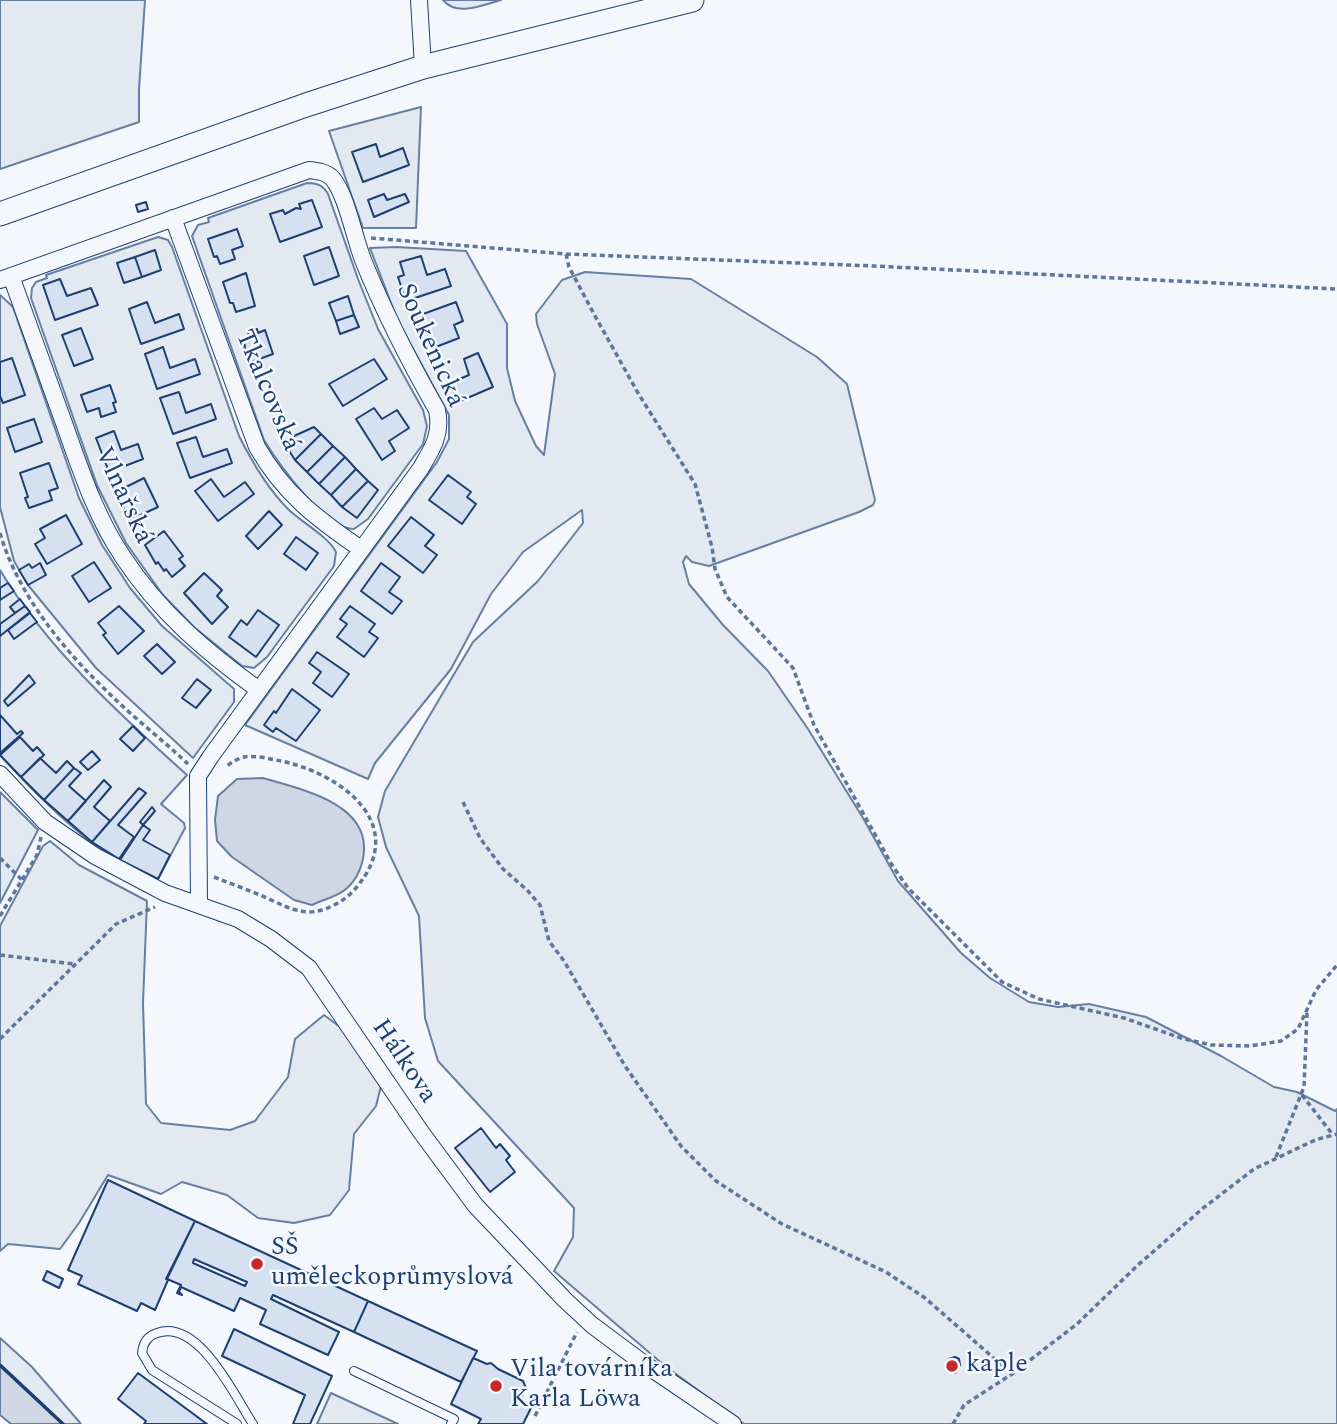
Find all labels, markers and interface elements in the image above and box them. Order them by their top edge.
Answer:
street label: Soukenická [388,279,470,413]
street label: Tkalcovská [226,326,306,456]
street label: Vlnařská [86,443,158,549]
street label: Hálkova [364,1014,442,1110]
place label: SŠ uměleckoprůmyslová [271,1233,514,1294]
marker: SŠ uměleckoprůmyslová [249,1256,265,1272]
place label: kaple [966,1350,1028,1382]
place label: Vila továrníka Karla Löwa [510,1355,673,1416]
marker: kaple [944,1358,960,1374]
marker: Vila továrníka Karla Löwa [488,1378,504,1394]

